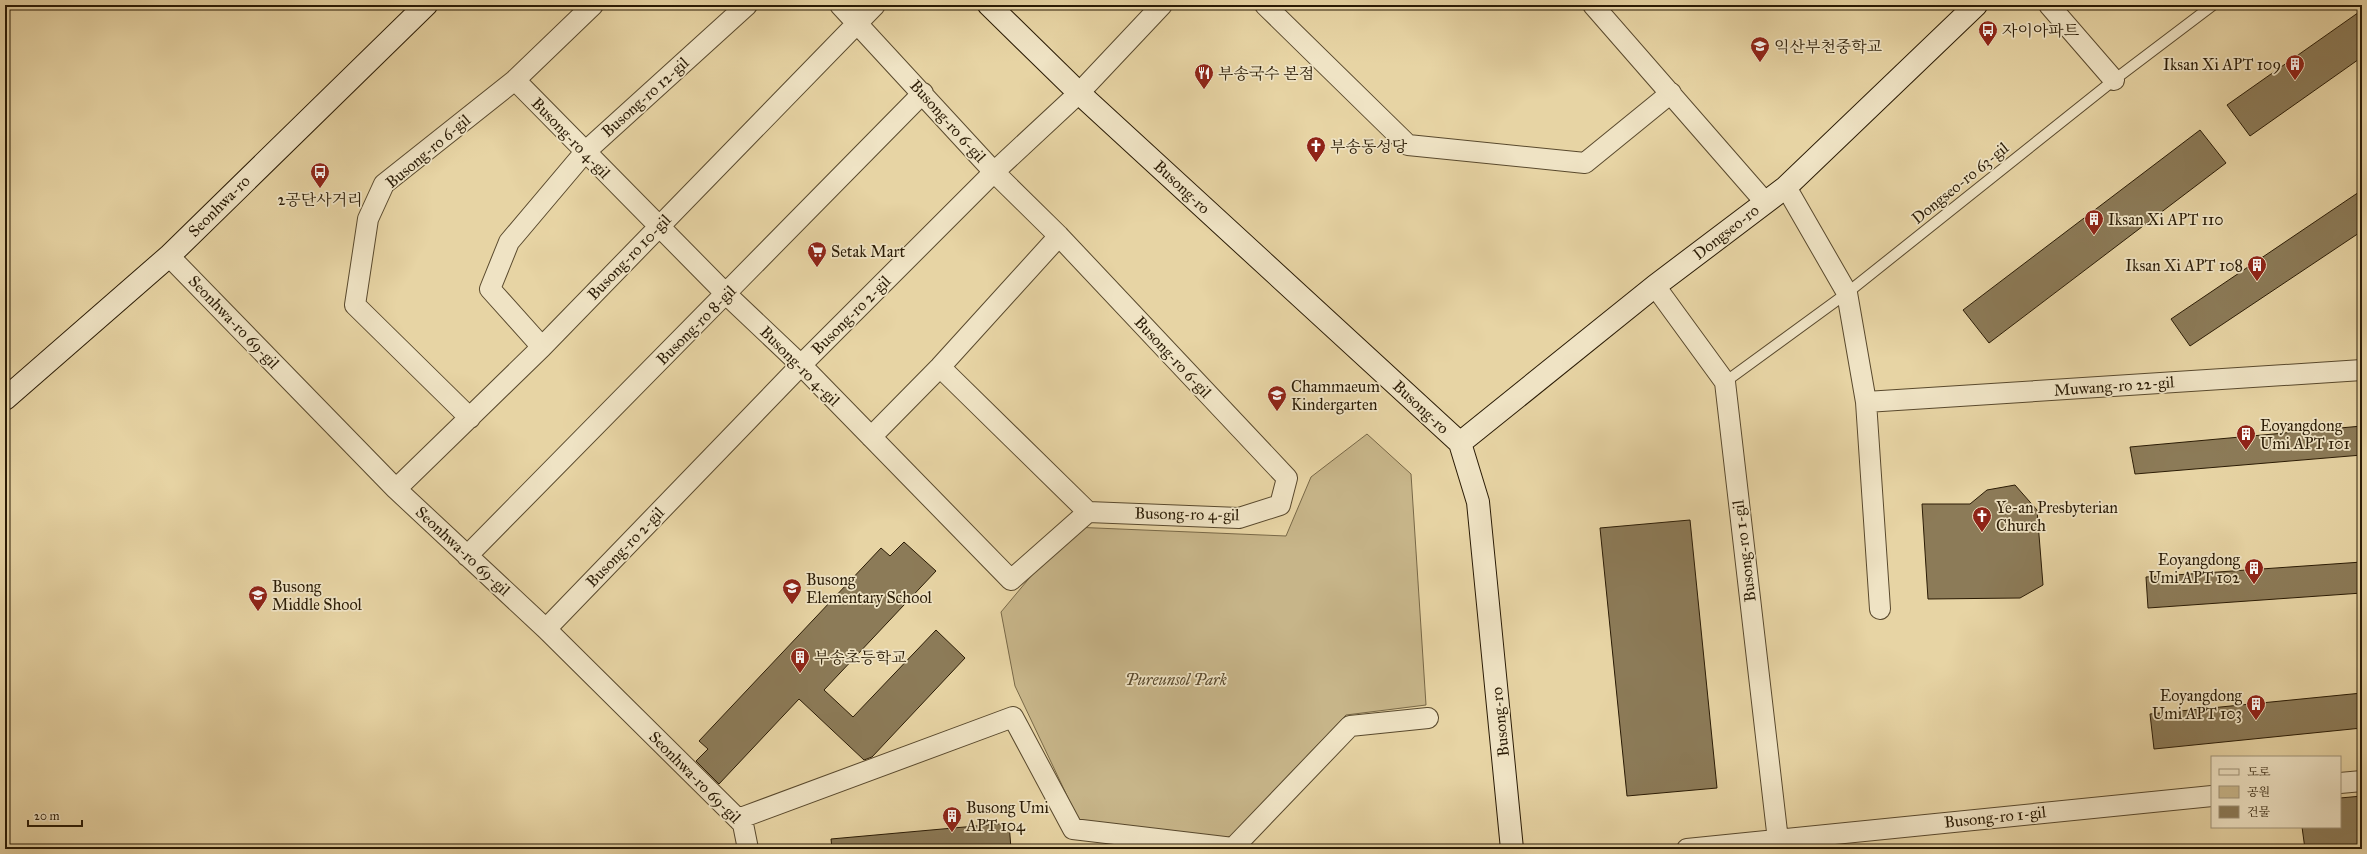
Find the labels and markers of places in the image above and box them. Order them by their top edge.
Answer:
bus stop icon: 자이아파트 [1977,19,1999,47]
place label: 자이아파트 [2002,21,2080,40]
school or university icon: 익산부천중학교 [1749,35,1771,63]
place label: 익산부천중학교 [1774,37,1882,56]
building icon: Iksan Xi APT 109 [2284,53,2306,81]
place label: Iksan Xi APT 109 [2163,55,2281,74]
restaurant icon: 부송국수 본점 [1193,62,1215,90]
place label: 부송국수 본점 [1218,64,1314,83]
church icon: 부송동성당 [1305,135,1327,163]
place label: 부송동성당 [1330,137,1408,156]
bus stop icon: 2공단사거리 [309,161,331,189]
place label: 2공단사거리 [277,190,363,209]
building icon: Iksan Xi APT 110 [2083,208,2105,236]
place label: Iksan Xi APT 110 [2108,210,2224,229]
supermarket icon: Setak Mart [806,240,828,268]
place label: Setak Mart [831,242,905,261]
building icon: Iksan Xi APT 108 [2246,254,2268,282]
place label: Iksan Xi APT 108 [2125,256,2243,275]
place label: Chammaeum Kindergarten [1291,377,1380,415]
school or university icon: Chammaeum Kindergarten [1266,384,1288,412]
place label: Eoyangdong Umi APT 101 [2260,416,2350,453]
building icon: Eoyangdong Umi APT 101 [2235,423,2257,451]
place label: Ye-an Presbyterian Church [1996,498,2118,535]
church icon: Ye-an Presbyterian Church [1971,505,1993,533]
place label: Eoyangdong Umi APT 102 [2148,550,2241,587]
building icon: Eoyangdong Umi APT 102 [2243,557,2265,585]
place label: Busong Elementary School [806,570,932,607]
place label: Busong Middle Shool [272,577,363,614]
school or university icon: Busong Elementary School [781,577,803,605]
school or university icon: Busong Middle Shool [247,584,269,612]
building icon: 부송초등학교 [789,646,811,674]
place label: 부송초등학교 [814,648,907,667]
place label: Eoyangdong Umi APT 103 [2152,686,2243,723]
building icon: Eoyangdong Umi APT 103 [2245,693,2267,721]
place label: Busong Umi APT 104 [965,798,1049,835]
building icon: Busong Umi APT 104 [941,805,963,833]

